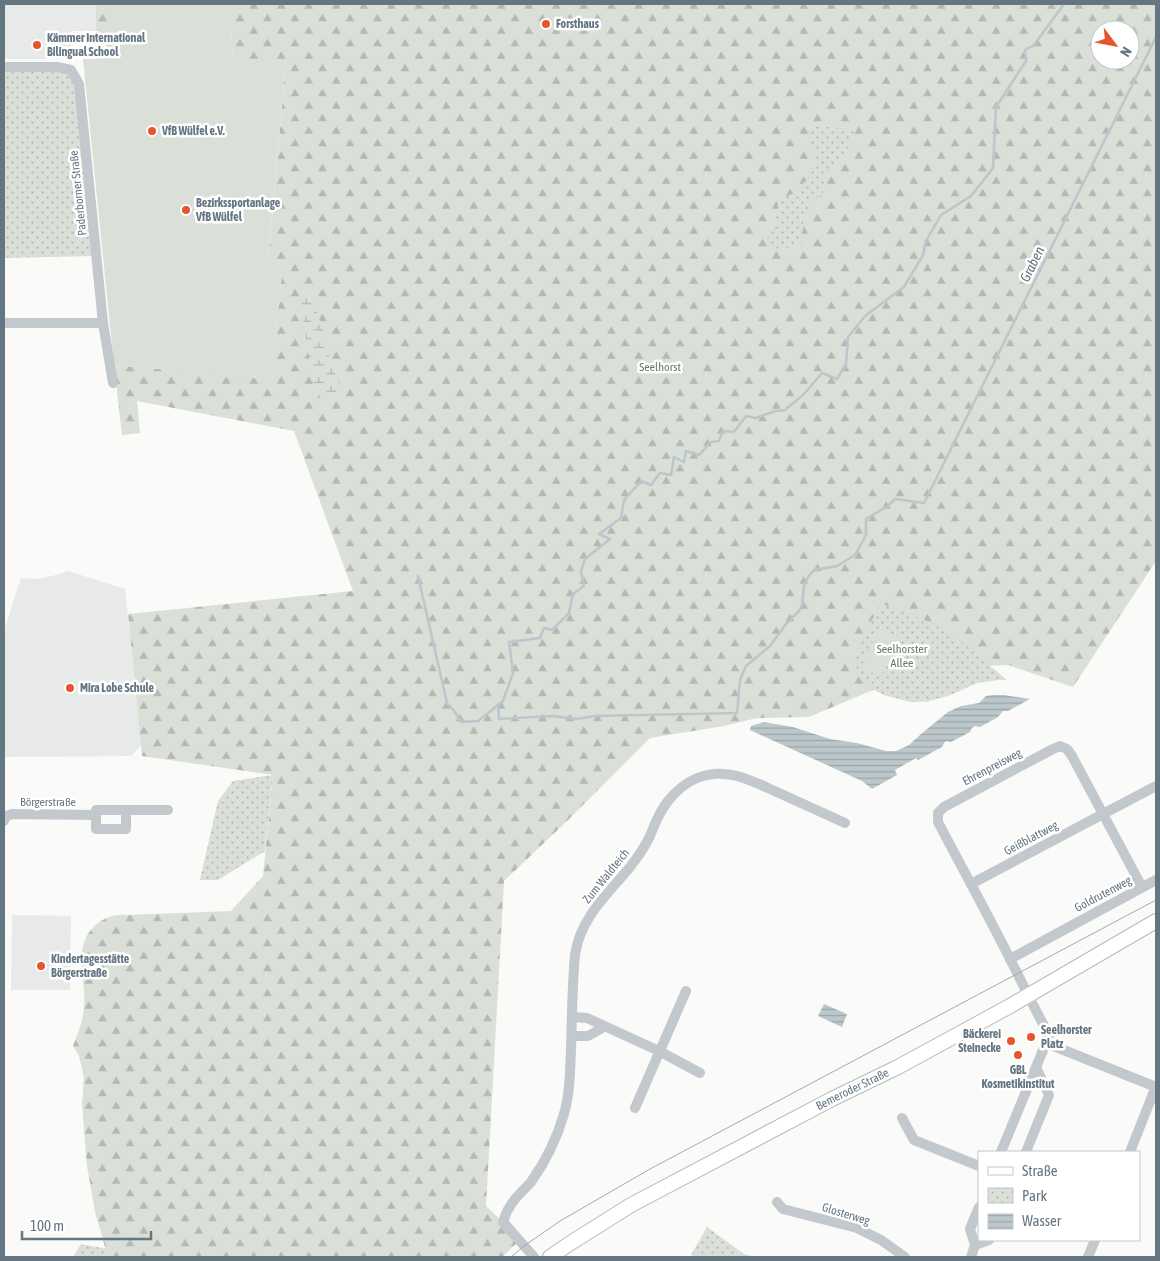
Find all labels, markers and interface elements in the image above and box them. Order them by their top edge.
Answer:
place label: Forsthaus [556,17,600,31]
marker: Forsthaus [540,18,552,30]
north arrow [1090,20,1140,70]
place label: Kämmer International Bilingual School [47,31,146,59]
marker: Kämmer International Bilingual School [31,39,43,51]
text: N [1117,44,1135,60]
place label: VfB Wülfel e.V. [161,124,225,138]
marker: VfB Wülfel e.V. [146,125,158,137]
street label: Paderborner Straße [67,150,89,236]
place label: Bezirkssportanlage VfB Wülfel [195,196,281,224]
marker: Bezirkssportanlage VfB Wülfel [180,204,192,216]
water label: Graben [1017,243,1047,284]
park label: Seelhorst [639,360,681,374]
park label: Seelhorster Allee [877,642,928,670]
place label: Mira Lobe Schule [80,681,155,695]
marker: Mira Lobe Schule [64,682,76,694]
street label: Ehrenpreisweg [960,745,1025,788]
street label: Börgerstraße [20,795,76,809]
street label: Geißblattweg [1002,818,1061,858]
street label: Zum Waldteich [580,846,632,906]
street label: Goldrutenweg [1072,873,1135,915]
place label: Kindertagesstätte Börgerstraße [51,952,130,980]
marker: Kindertagesstätte Börgerstraße [35,960,47,972]
place label: Seelhorster Platz [1041,1023,1092,1051]
place label: Bäckerei Steinecke [958,1027,1002,1055]
marker: Seelhorster Platz [1025,1031,1037,1043]
marker: Bäckerei Steinecke [1005,1035,1017,1047]
marker: GBL Kosmetikinstitut [1012,1049,1024,1061]
place label: GBL Kosmetikinstitut [982,1063,1055,1091]
street label: Bemeroder Straße [814,1066,891,1113]
legend [978,1151,1140,1241]
text: Straße [1022,1162,1058,1179]
text: Park [1022,1187,1047,1204]
street label: Glosterweg [820,1200,872,1228]
scale bar [22,1208,151,1240]
text: Wasser [1022,1212,1062,1229]
text: 100 m [30,1217,64,1234]

